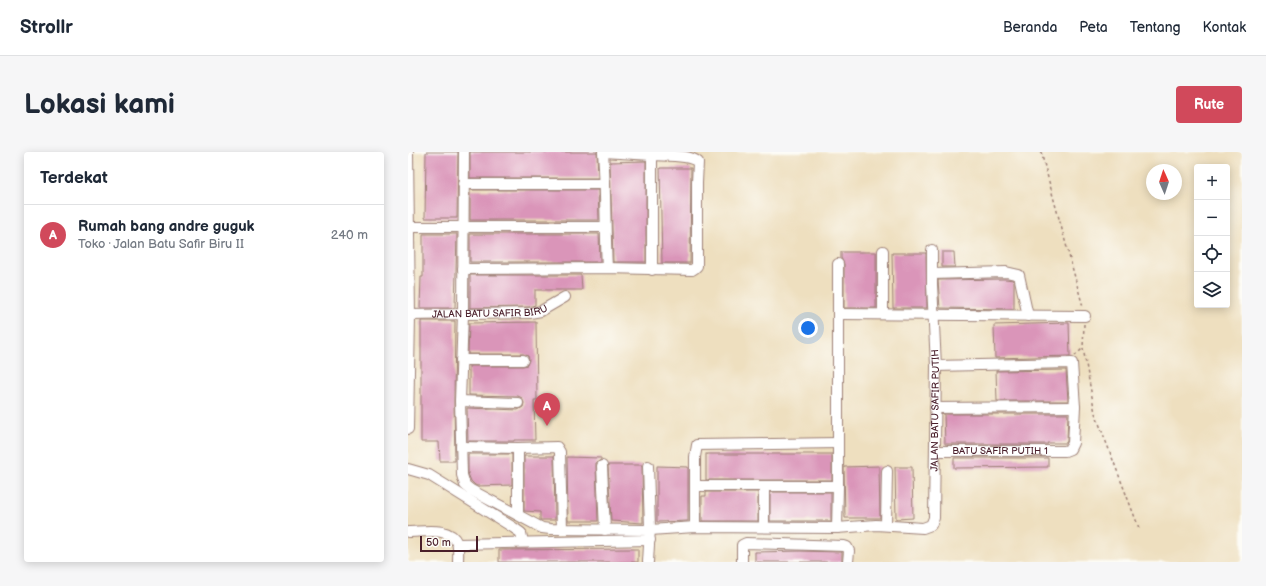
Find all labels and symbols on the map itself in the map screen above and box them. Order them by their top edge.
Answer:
north arrow [1146,164,1182,200]
street label: JALAN BATU SAFIR BIRU [432,302,550,321]
your location [798,318,818,338]
street label: JALAN BATU SAFIR PUTIH [929,349,942,471]
pin: A [534,393,560,426]
street label: BATU SAFIR PUTIH 1 [952,445,1048,457]
scale bar [420,534,478,553]

